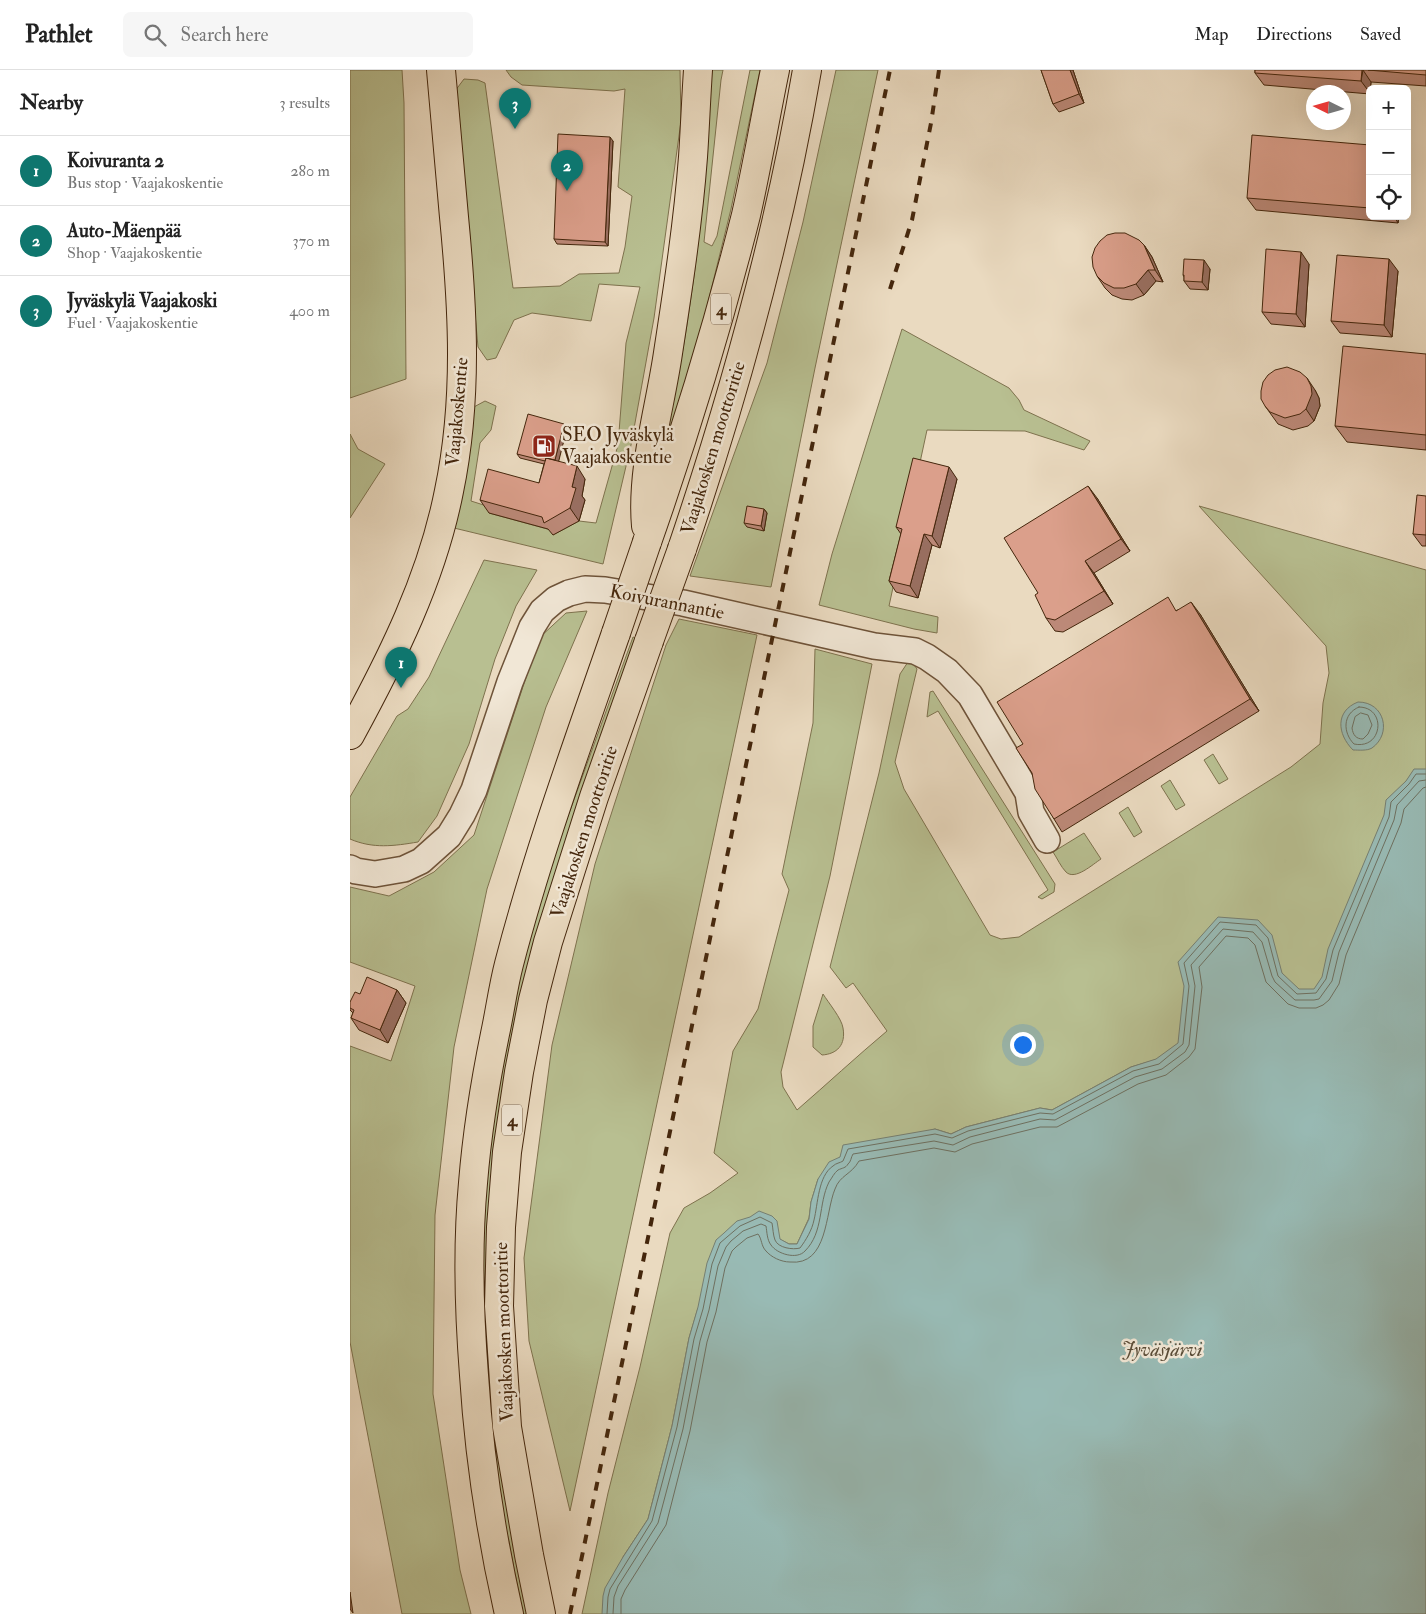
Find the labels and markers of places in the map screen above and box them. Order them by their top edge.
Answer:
pin: 3 [499,88,531,129]
pin: 2 [551,150,583,191]
place label: SEO Jyväskylä Vaajakoskentie [562,423,674,469]
fuel station icon: SEO Jyväskylä Vaajakoskentie [531,433,557,459]
pin: 1 [385,647,417,688]

